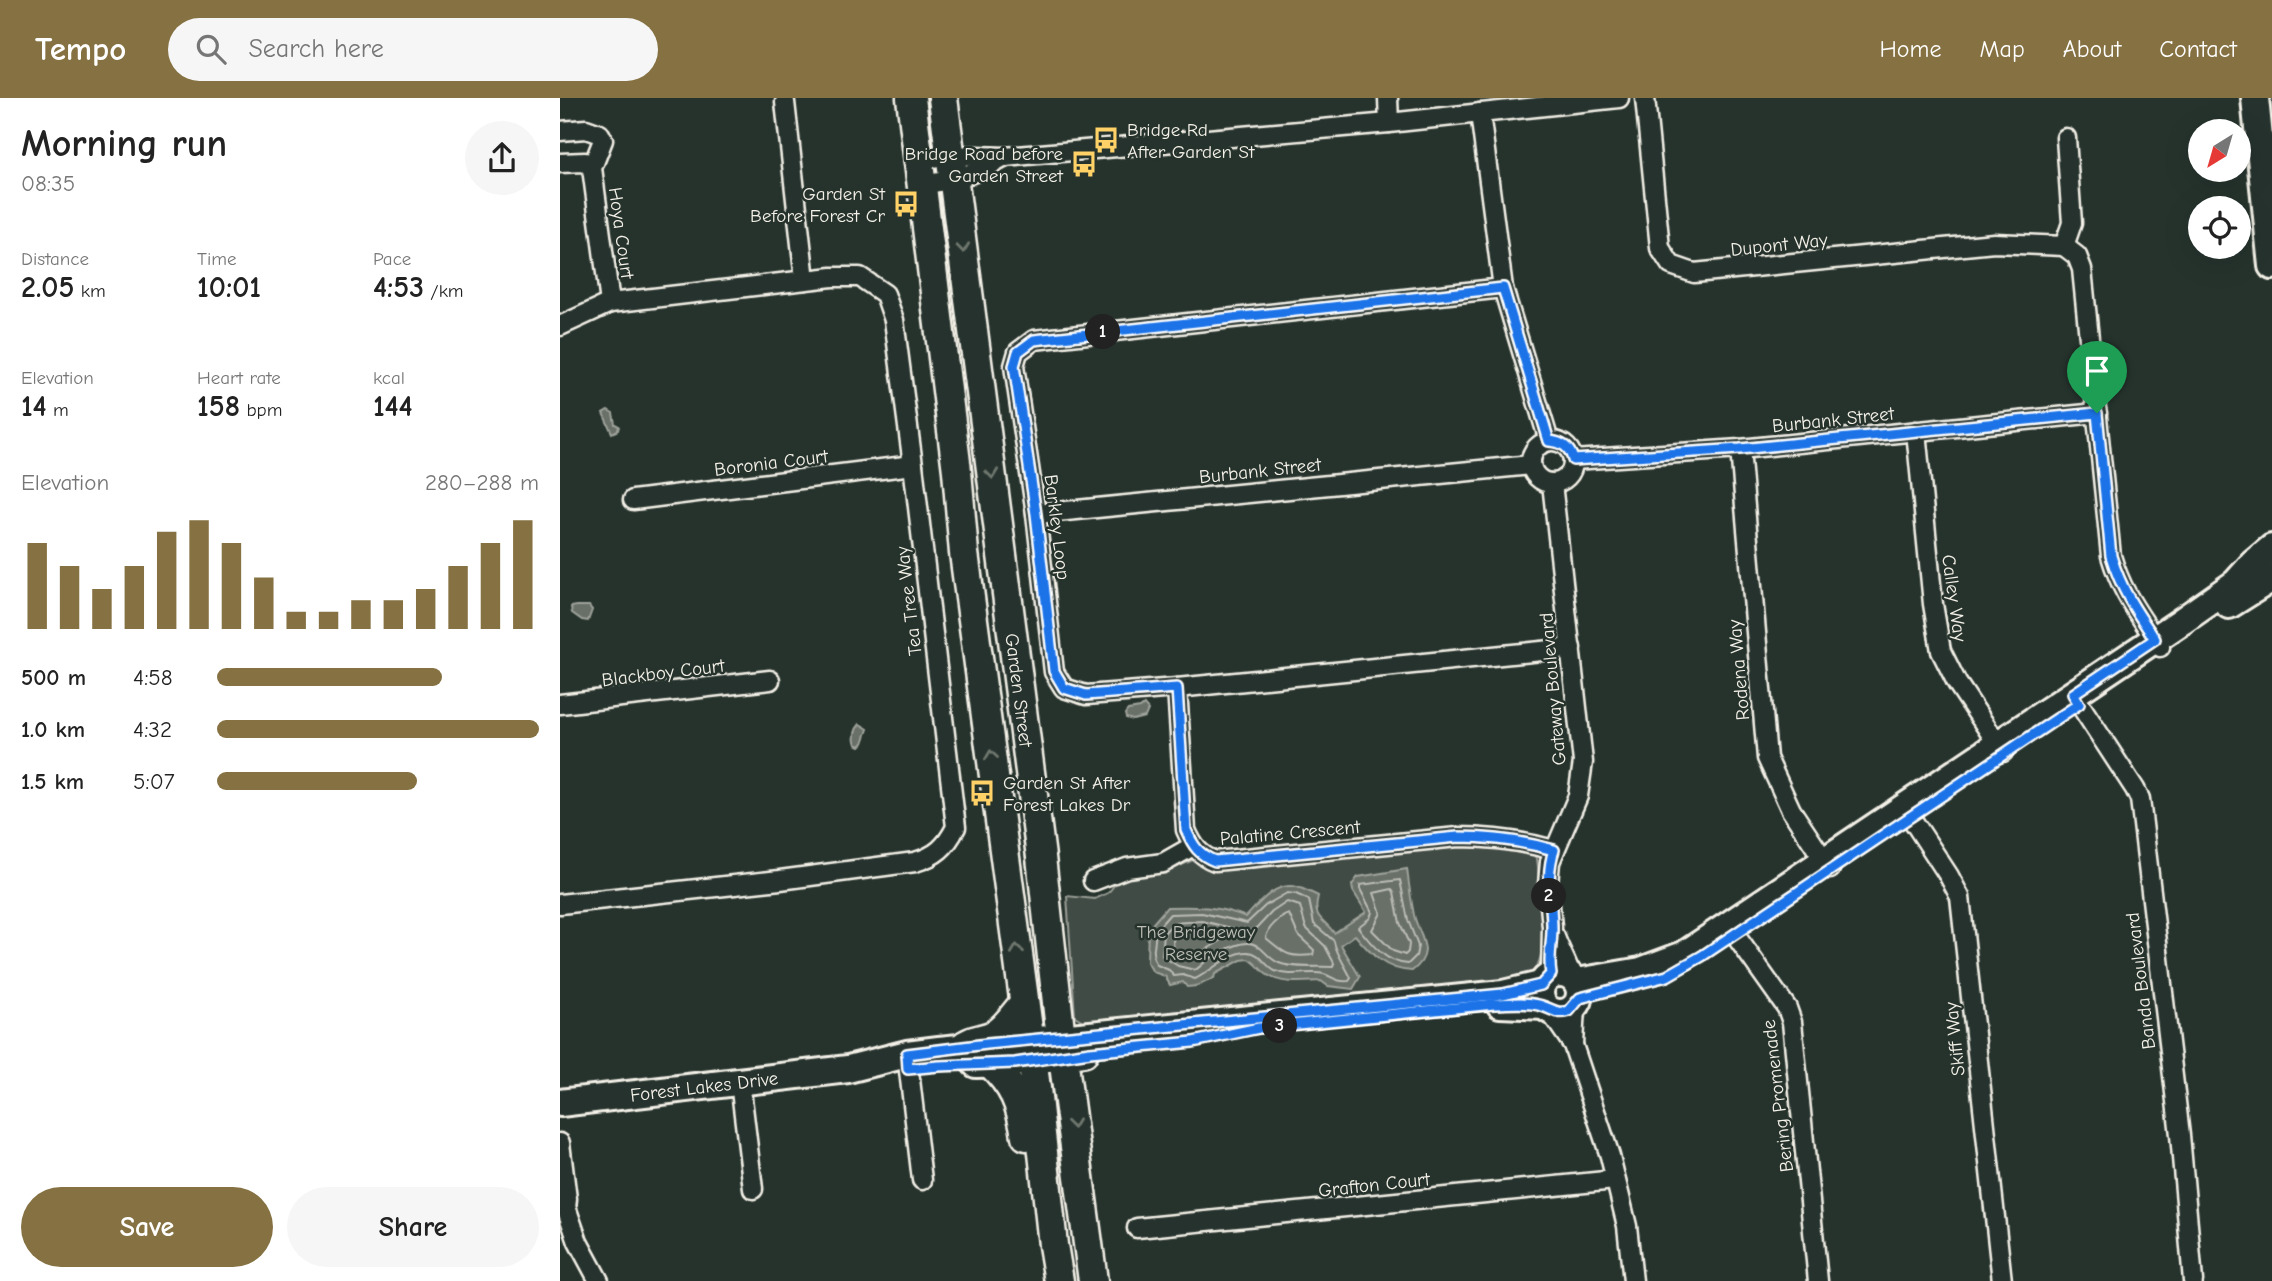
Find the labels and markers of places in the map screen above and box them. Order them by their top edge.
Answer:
place label: Bridge Rd After Garden St [1127,119,1255,163]
bus stop icon: Bridge Rd After Garden St [1091,125,1121,155]
place label: Bridge Road before Garden Street [905,143,1064,187]
bus stop icon: Bridge Road before Garden Street [1069,149,1099,179]
place label: Garden St Before Forest Cr [750,183,886,227]
bus stop icon: Garden St Before Forest Cr [891,189,921,219]
pin: 1 [1086,314,1120,350]
pin [2067,341,2127,413]
place label: Garden St After Forest Lakes Dr [1003,772,1131,816]
bus stop icon: Garden St After Forest Lakes Dr [967,778,997,808]
pin: 2 [1532,878,1566,914]
pin: 3 [1262,1009,1298,1044]

